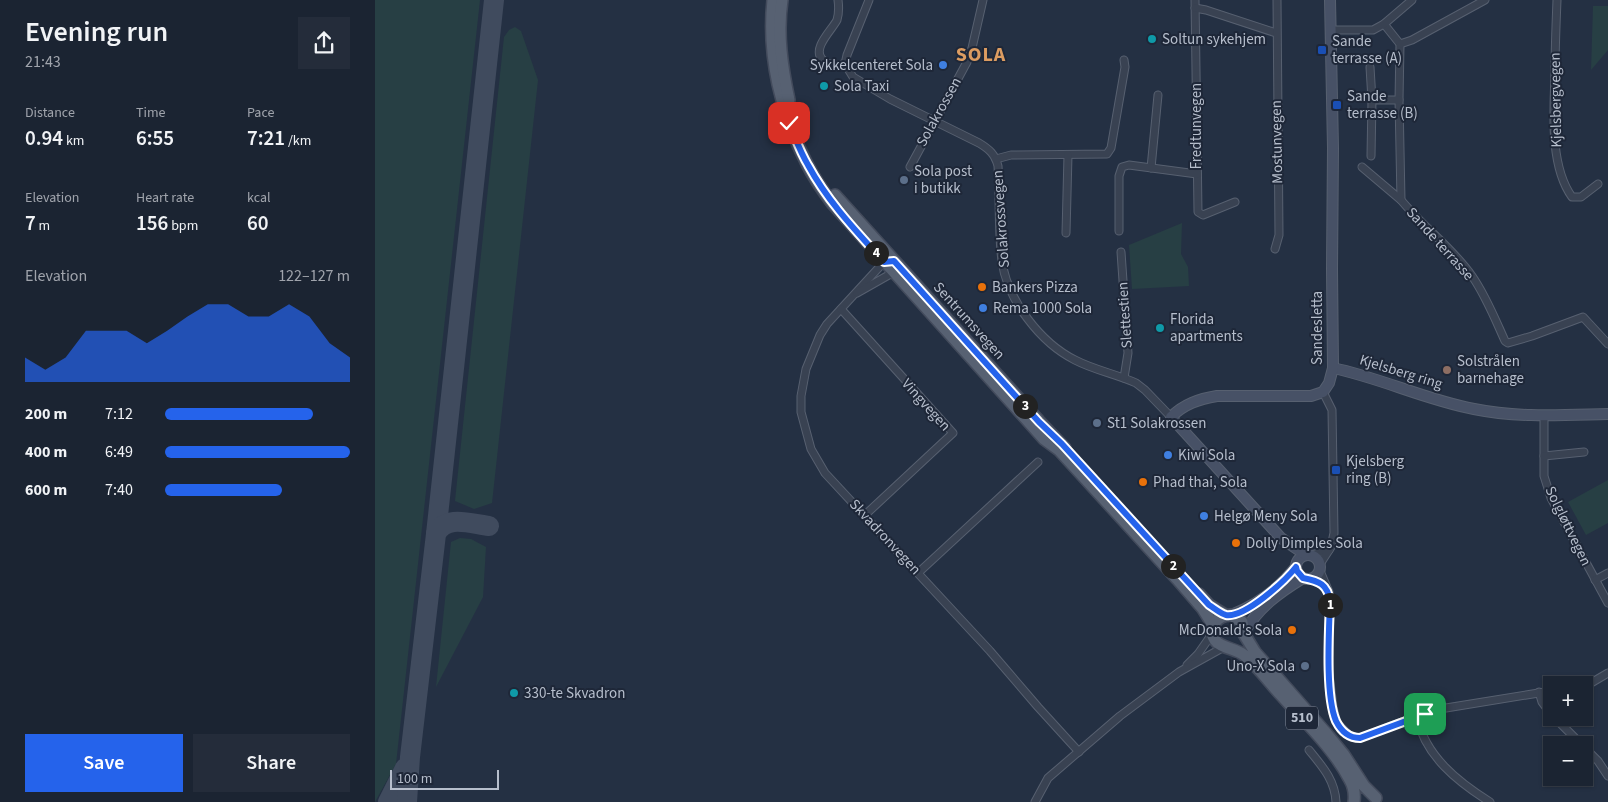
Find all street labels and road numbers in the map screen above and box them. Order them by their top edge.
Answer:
street label: Kjelsbergvegen [1545,52,1567,148]
street label: Solakrossen [911,74,967,150]
street label: Fredtunvegen [1186,83,1207,169]
street label: Mostunvegen [1266,100,1288,184]
street label: Solakrossvegen [987,169,1015,269]
street label: Sande terrasse [1401,203,1479,285]
street label: Sentrumsvegen [928,278,1010,364]
street label: Slettestien [1112,281,1138,349]
street label: Sandesletta [1307,291,1328,365]
street label: Kjelsberg ring [1357,349,1446,395]
street label: Vingvegen [897,374,955,436]
street label: Solgløttvegen [1540,483,1596,569]
street label: Skvadronvegen [844,494,926,580]
road number: 510 [1286,706,1318,730]

